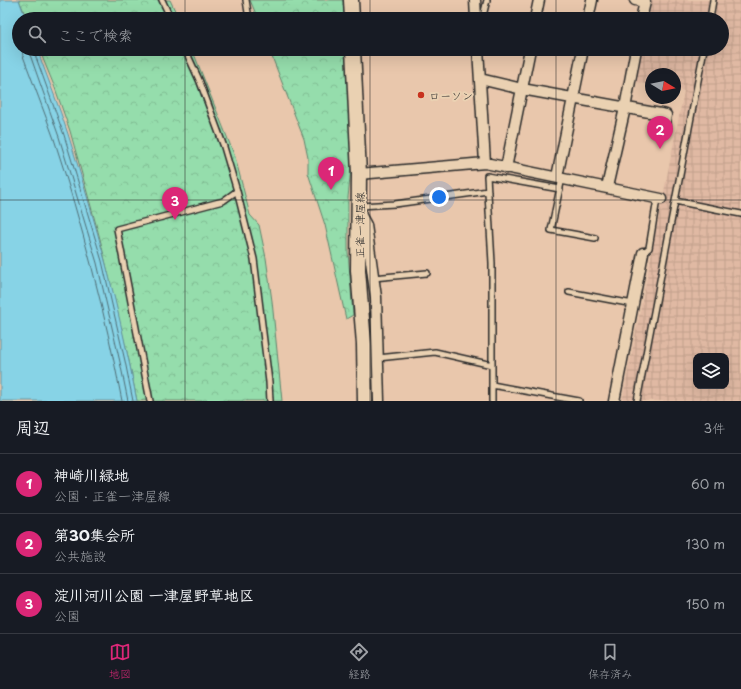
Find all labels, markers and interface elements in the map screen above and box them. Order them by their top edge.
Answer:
search box [12,12,729,56]
icon: search [26,23,48,45]
text: ここで検索 [58,23,133,46]
north arrow [645,68,681,104]
place label: ローソン [429,87,473,104]
marker: ローソン [416,90,426,100]
pin: 2 [647,116,673,149]
pin: 1 [318,157,344,190]
pin: 3 [162,187,188,220]
your location [429,187,449,207]
street label: 正雀一津屋線 [351,192,368,258]
map controls [693,353,729,389]
button: layers [693,353,729,389]
text: 周辺 [16,414,50,440]
text: 3件 [703,418,725,437]
text: 神崎川緑地 [54,463,129,486]
text: 1 [26,474,32,493]
text: 60 m [691,474,725,493]
text: 公園 · 正雀一津屋線 [54,486,170,505]
text: 第30集会所 [54,523,135,546]
text: 2 [24,534,34,553]
text: 130 m [686,534,725,553]
text: 公共施設 [54,546,106,565]
text: 淀川河川公園 一津屋野草地区 [54,583,254,606]
text: 3 [25,594,33,613]
text: 150 m [686,594,725,613]
text: 公園 [54,606,80,625]
tab: 地図 [109,641,131,682]
tab: 経路 [348,641,370,682]
tab: 保存済み [588,641,632,682]

